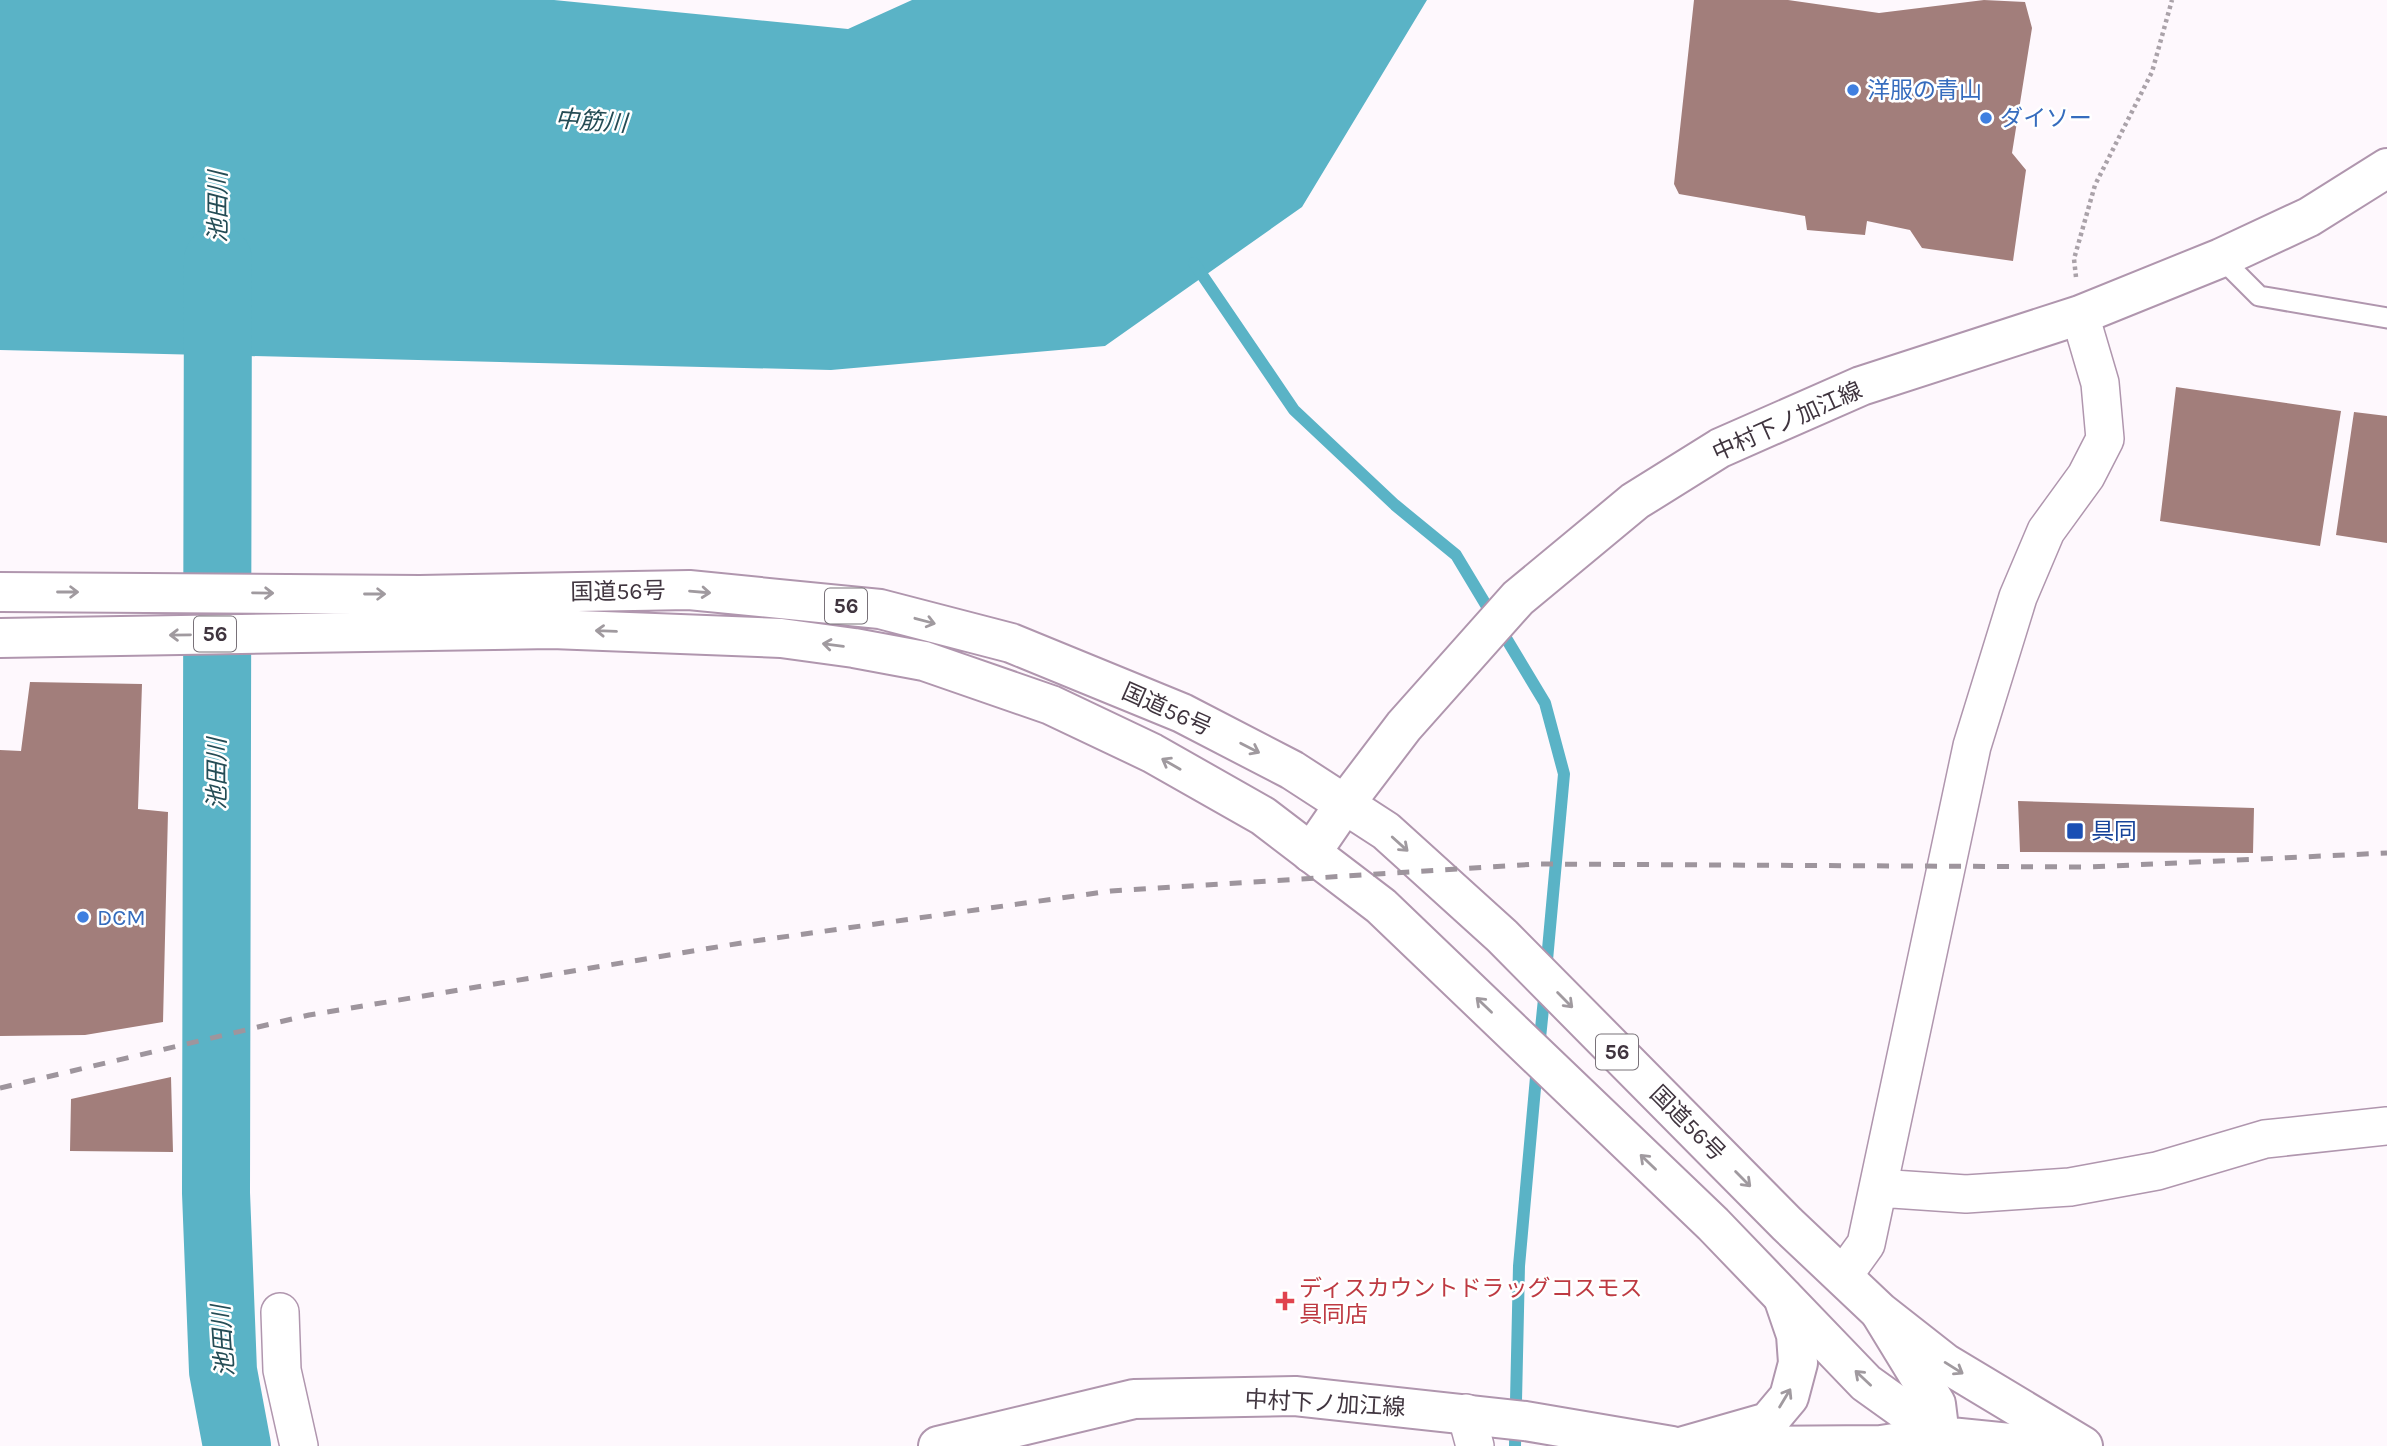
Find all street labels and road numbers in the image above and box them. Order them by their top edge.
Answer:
street label: 中村下ノ加江線 [1708,376,1866,467]
street label: 国道56号 [570,577,666,606]
road number: 56 [825,588,867,624]
road number: 56 [194,616,236,652]
street label: 国道56号 [1118,678,1216,741]
road number: 56 [1596,1034,1638,1070]
street label: 国道56号 [1644,1080,1731,1167]
street label: 中村下ノ加江線 [1244,1386,1406,1421]

